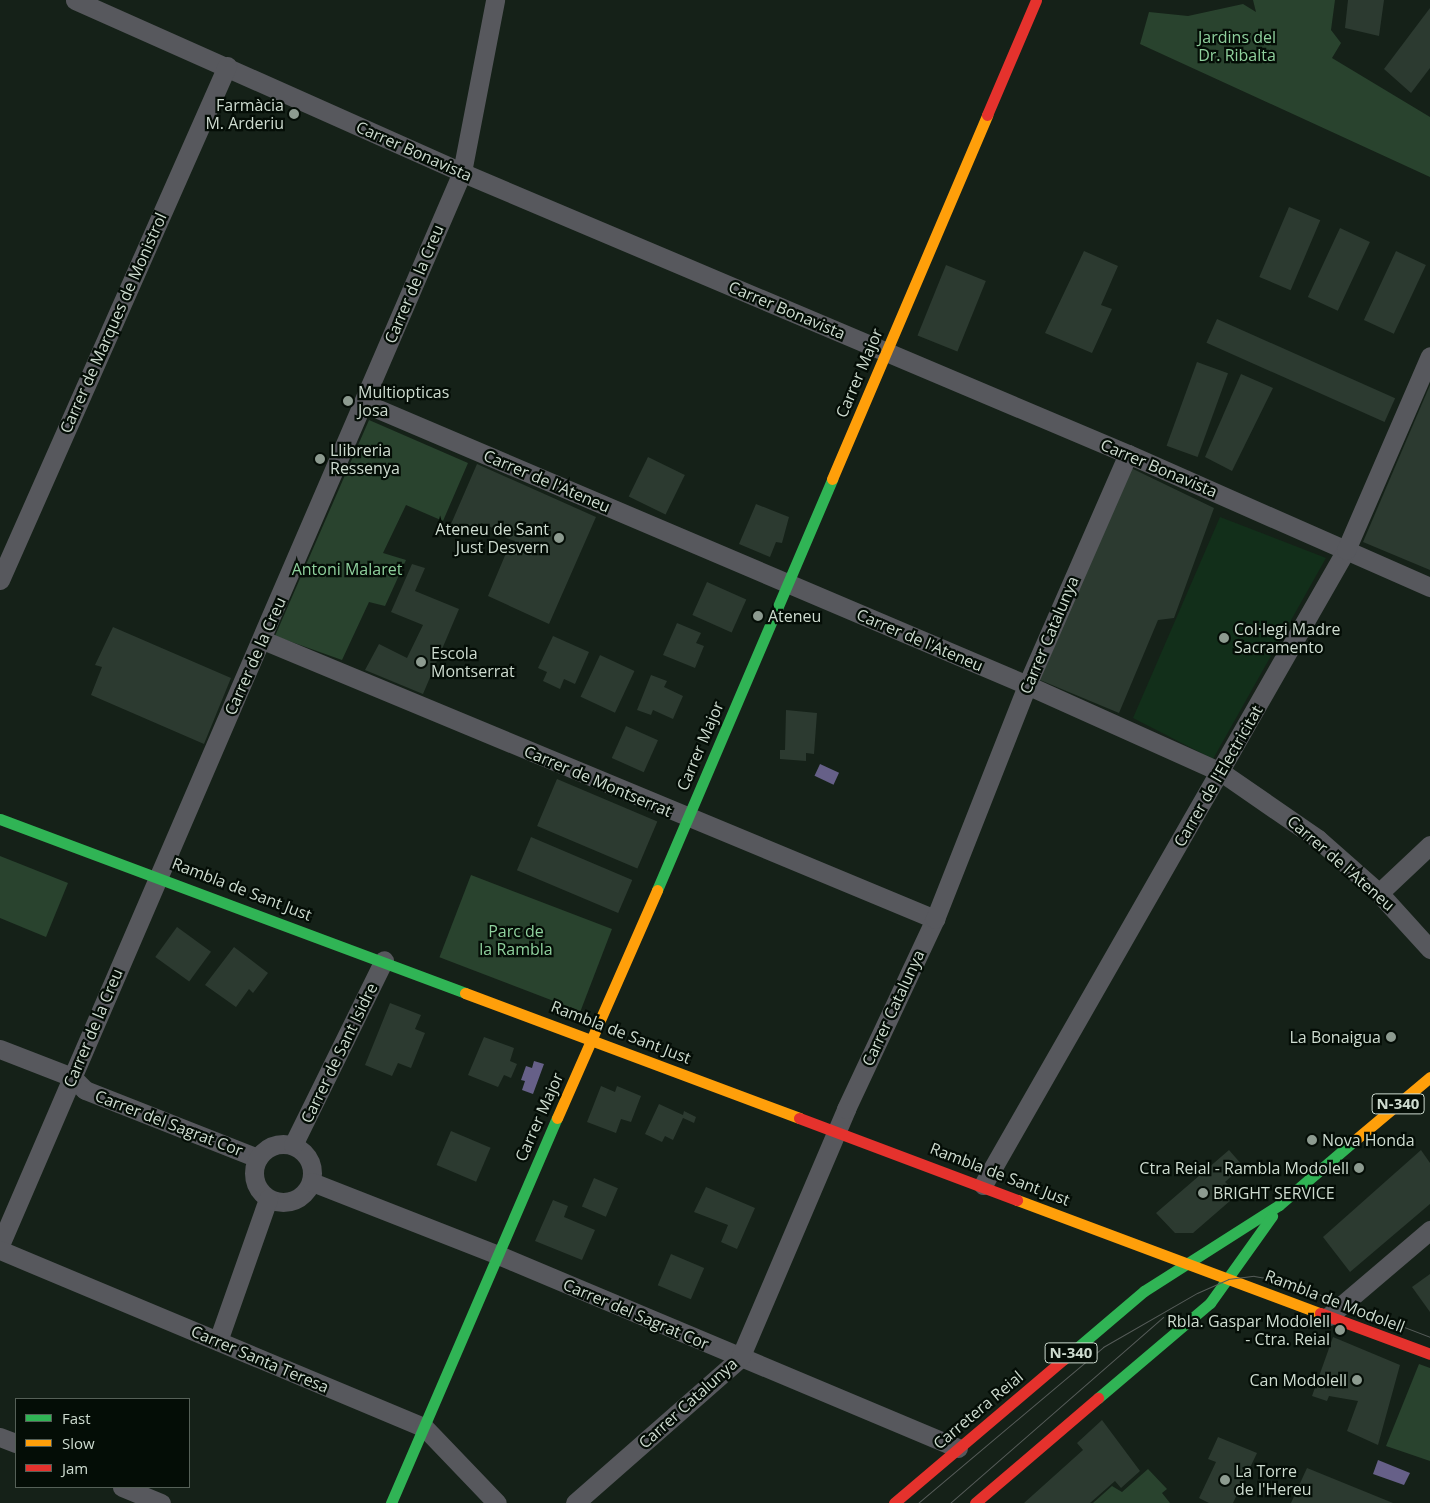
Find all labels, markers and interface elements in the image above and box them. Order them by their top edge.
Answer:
park label: Jardins del Dr. Ribalta [1198,27,1276,65]
place label: Farmàcia M. Arderiu [205,95,284,133]
marker: Farmàcia M. Arderiu [288,108,300,120]
street label: Carrer Bonavista [353,117,475,185]
street label: Carrer de Marques de Monistrol [56,210,170,436]
street label: Carrer de la Creu [380,222,448,346]
street label: Carrer Bonavista [726,277,848,343]
street label: Carrer Major [832,325,886,421]
place label: Multiopticas Josa [358,382,449,420]
marker: Multiopticas Josa [342,395,354,407]
street label: Carrer Bonavista [1098,435,1220,501]
place label: Llibreria Ressenya [330,440,400,478]
street label: Carrer de l'Ateneu [481,446,613,516]
marker: Llibreria Ressenya [314,453,326,465]
place label: Ateneu de Sant Just Desvern [435,519,549,557]
marker: Ateneu de Sant Just Desvern [553,532,565,544]
park label: Antoni Malaret [292,559,402,579]
street label: Carrer Catalunya [1016,573,1082,697]
street label: Carrer de la Creu [220,594,290,718]
street label: Carrer de l'Ateneu [854,605,986,675]
place label: Ateneu [768,606,821,626]
marker: Ateneu [752,610,764,622]
place label: Col·legi Madre Sacramento [1234,619,1340,657]
marker: Col·legi Madre Sacramento [1218,632,1230,644]
place label: Escola Montserrat [431,643,515,681]
marker: Escola Montserrat [415,656,427,668]
street label: Carrer Major [673,698,727,794]
street label: Carrer de l'Electricitat [1170,702,1266,850]
street label: Carrer de Montserrat [521,741,675,821]
street label: Carrer de l'Ateneu [1284,811,1398,915]
street label: Rambla de Sant Just [169,853,315,925]
park label: Parc de la Rambla [479,921,553,959]
street label: Carrer Catalunya [858,947,928,1069]
street label: Carrer de la Creu [59,966,127,1090]
street label: Carrer de Sant Isidre [297,980,381,1126]
street label: Rambla de Sant Just [548,996,694,1068]
place label: La Bonaigua [1290,1027,1381,1047]
marker: La Bonaigua [1385,1031,1397,1043]
street label: Carrer Major [511,1070,567,1164]
street label: Carrer del Sagrat Cor [92,1086,246,1160]
road number: N-340 [1370,1092,1426,1116]
place label: Nova Honda [1322,1130,1415,1150]
marker: Nova Honda [1306,1134,1318,1146]
street label: Rambla de Sant Just [927,1138,1073,1210]
place label: Ctra Reial - Rambla Modolell [1139,1158,1349,1178]
marker: Ctra Reial - Rambla Modolell [1353,1162,1365,1174]
place label: BRIGHT SERVICE [1213,1183,1335,1203]
marker: BRIGHT SERVICE [1197,1187,1209,1199]
street label: Rambla de Modolell [1263,1266,1407,1336]
street label: Carrer del Sagrat Cor [560,1275,712,1353]
place label: Rbla. Gaspar Modolell - Ctra. Reial [1167,1311,1330,1349]
street label: Carrer Santa Teresa [188,1321,332,1397]
marker: Rbla. Gaspar Modolell - Ctra. Reial [1334,1324,1346,1336]
road number: N-340 [1044,1340,1098,1366]
street label: Carrer Catalunya [635,1354,741,1452]
street label: Carretera Reial [929,1367,1027,1453]
place label: Can Modolell [1250,1370,1347,1390]
marker: Can Modolell [1351,1374,1363,1386]
legend [15,1398,190,1488]
text: Fast [62,1408,91,1428]
text: Slow [62,1433,95,1453]
text: Jam [62,1458,88,1478]
place label: La Torre de l'Hereu [1235,1461,1312,1499]
marker: La Torre de l'Hereu [1219,1474,1231,1486]

